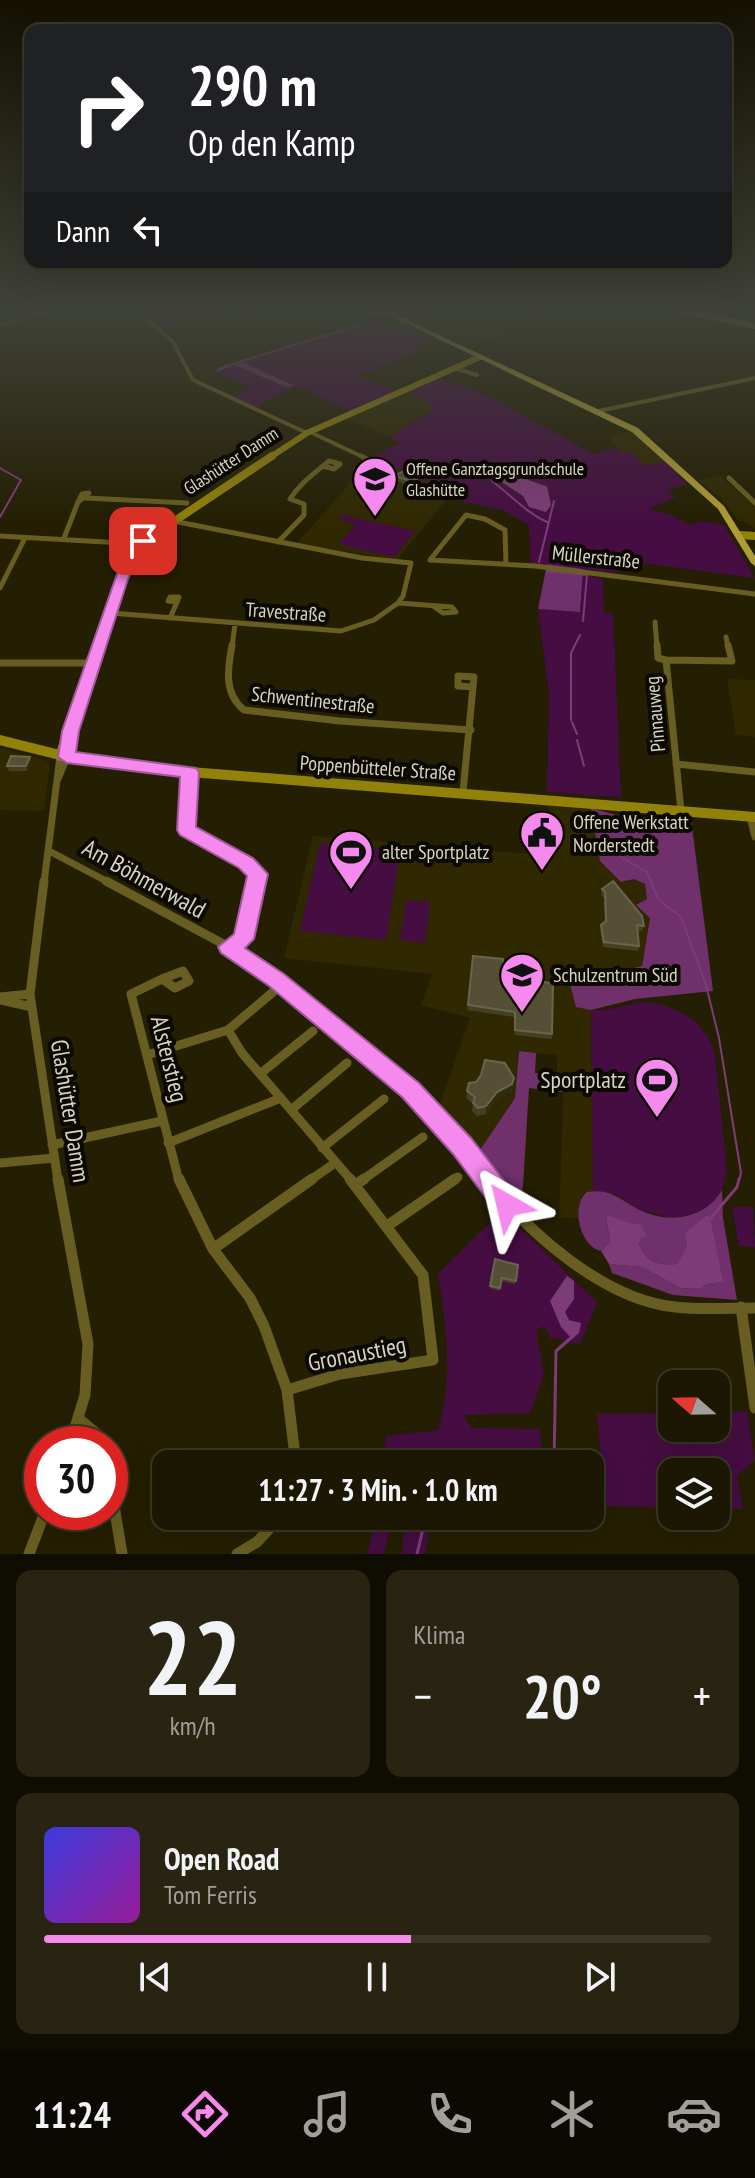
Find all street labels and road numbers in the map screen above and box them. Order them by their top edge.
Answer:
street label: Glashütter Damm [179,421,282,500]
street label: Müllerstraße [551,539,641,575]
street label: Travestraße [245,596,327,628]
street label: Pinnauweg [639,675,671,753]
street label: Schwentinestraße [250,681,376,719]
street label: Poppenbütteler Straße [299,750,457,786]
street label: Am Böhmerwald [77,832,211,925]
street label: Alsterstieg [144,1012,195,1105]
street label: Glashütter Damm [44,1037,97,1185]
street label: Gronaustieg [305,1329,409,1378]

